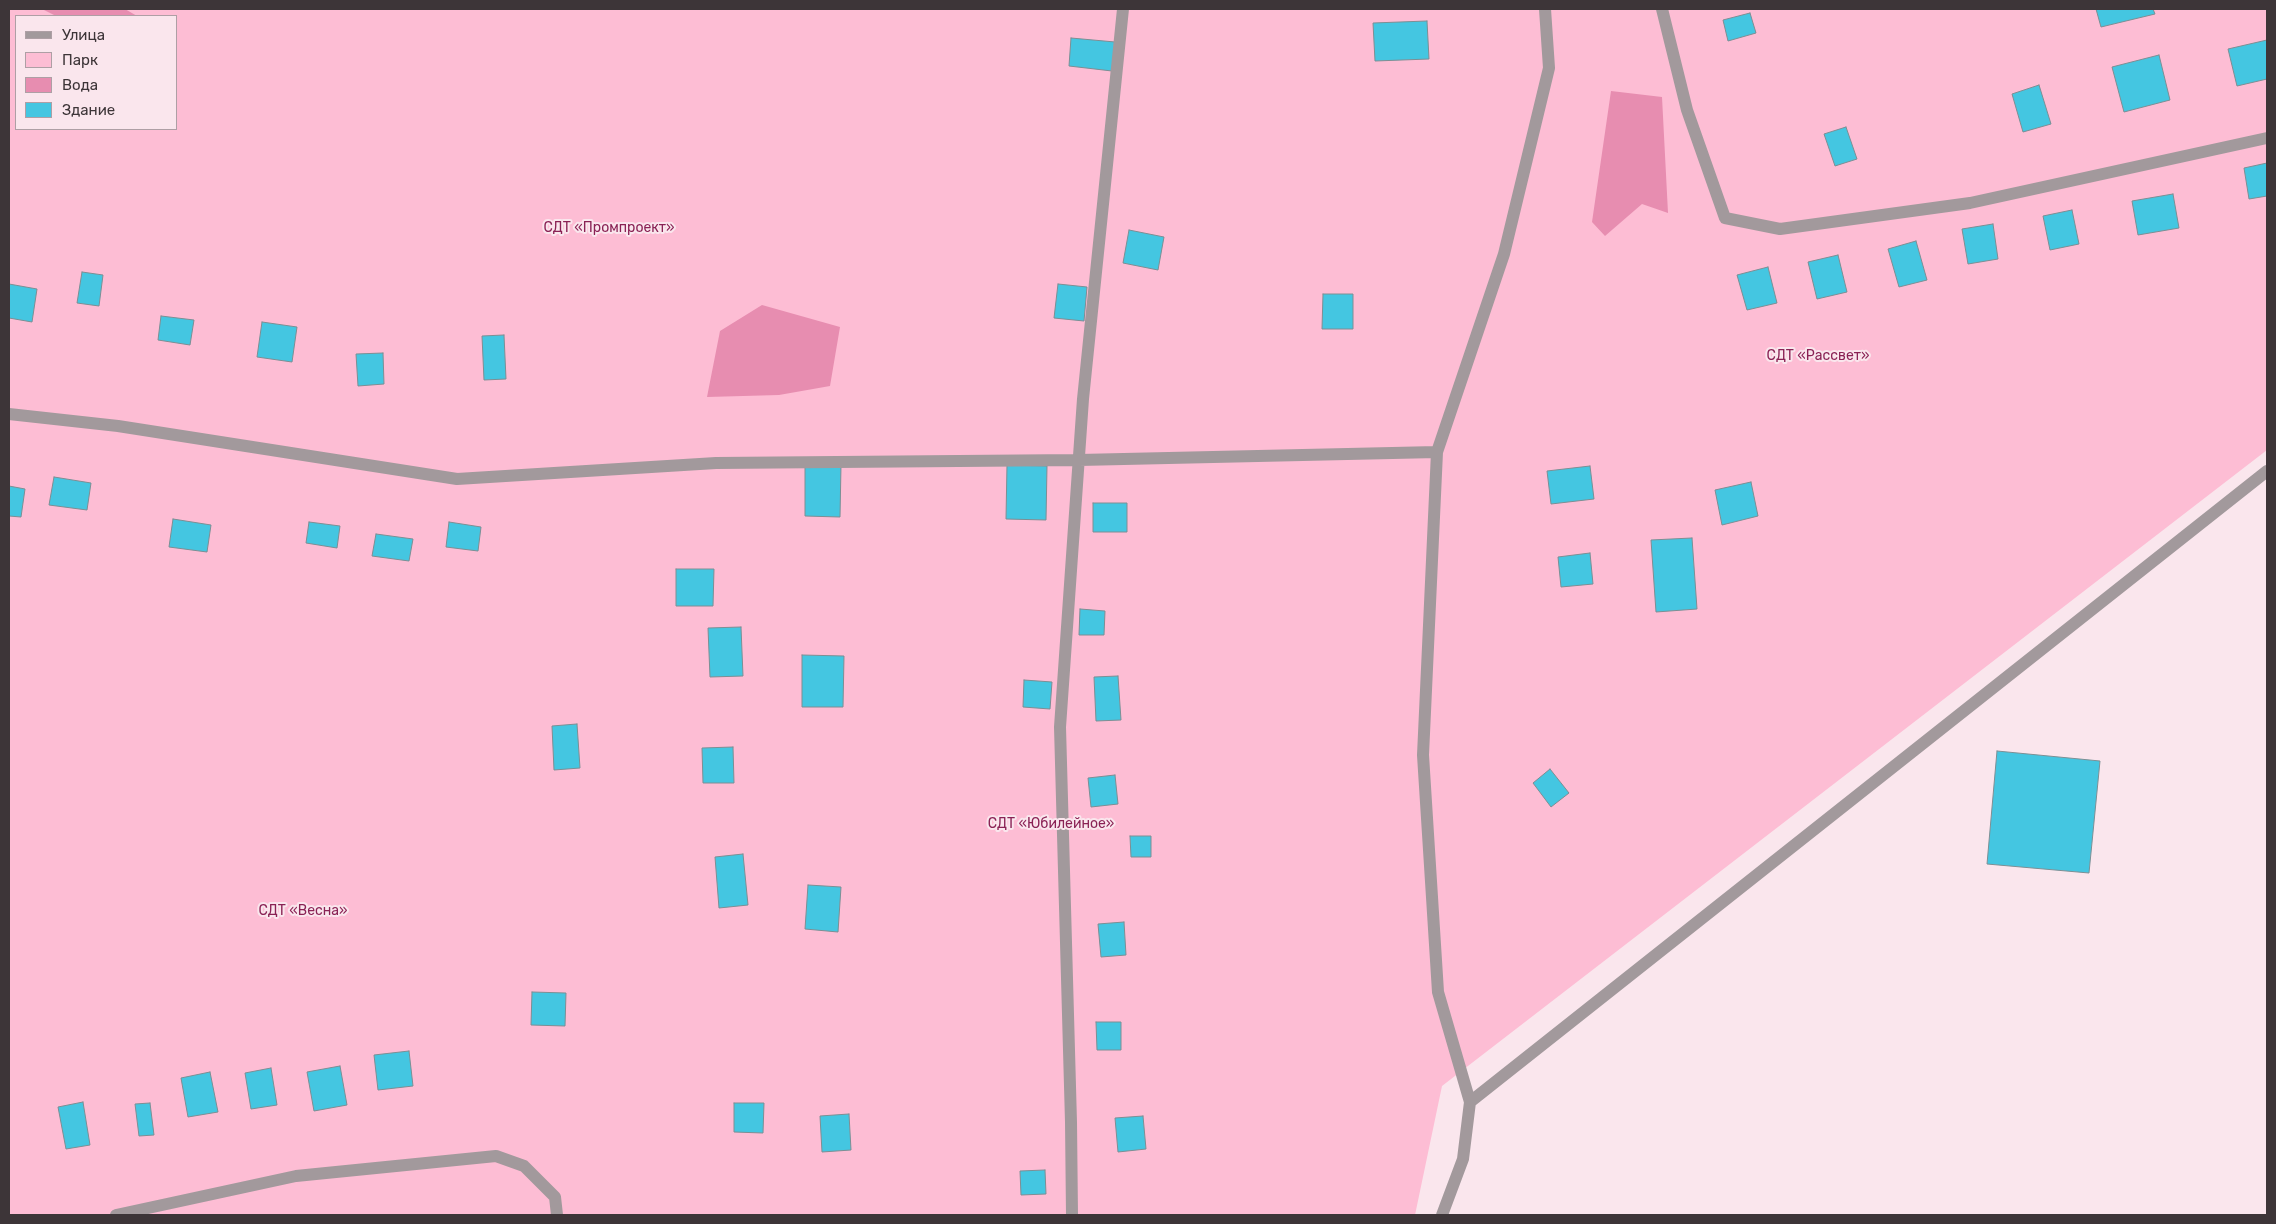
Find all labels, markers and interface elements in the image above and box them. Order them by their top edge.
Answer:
legend [15,15,178,130]
text: Улица [62,26,105,44]
text: Парк [62,51,98,69]
text: Вода [62,76,98,94]
text: Здание [62,101,115,119]
park label: СДТ «Промпроект» [544,220,674,236]
park label: СДТ «Рассвет» [1767,348,1869,364]
park label: СДТ «Юбилейное» [988,816,1114,832]
park label: СДТ «Весна» [259,903,347,919]

